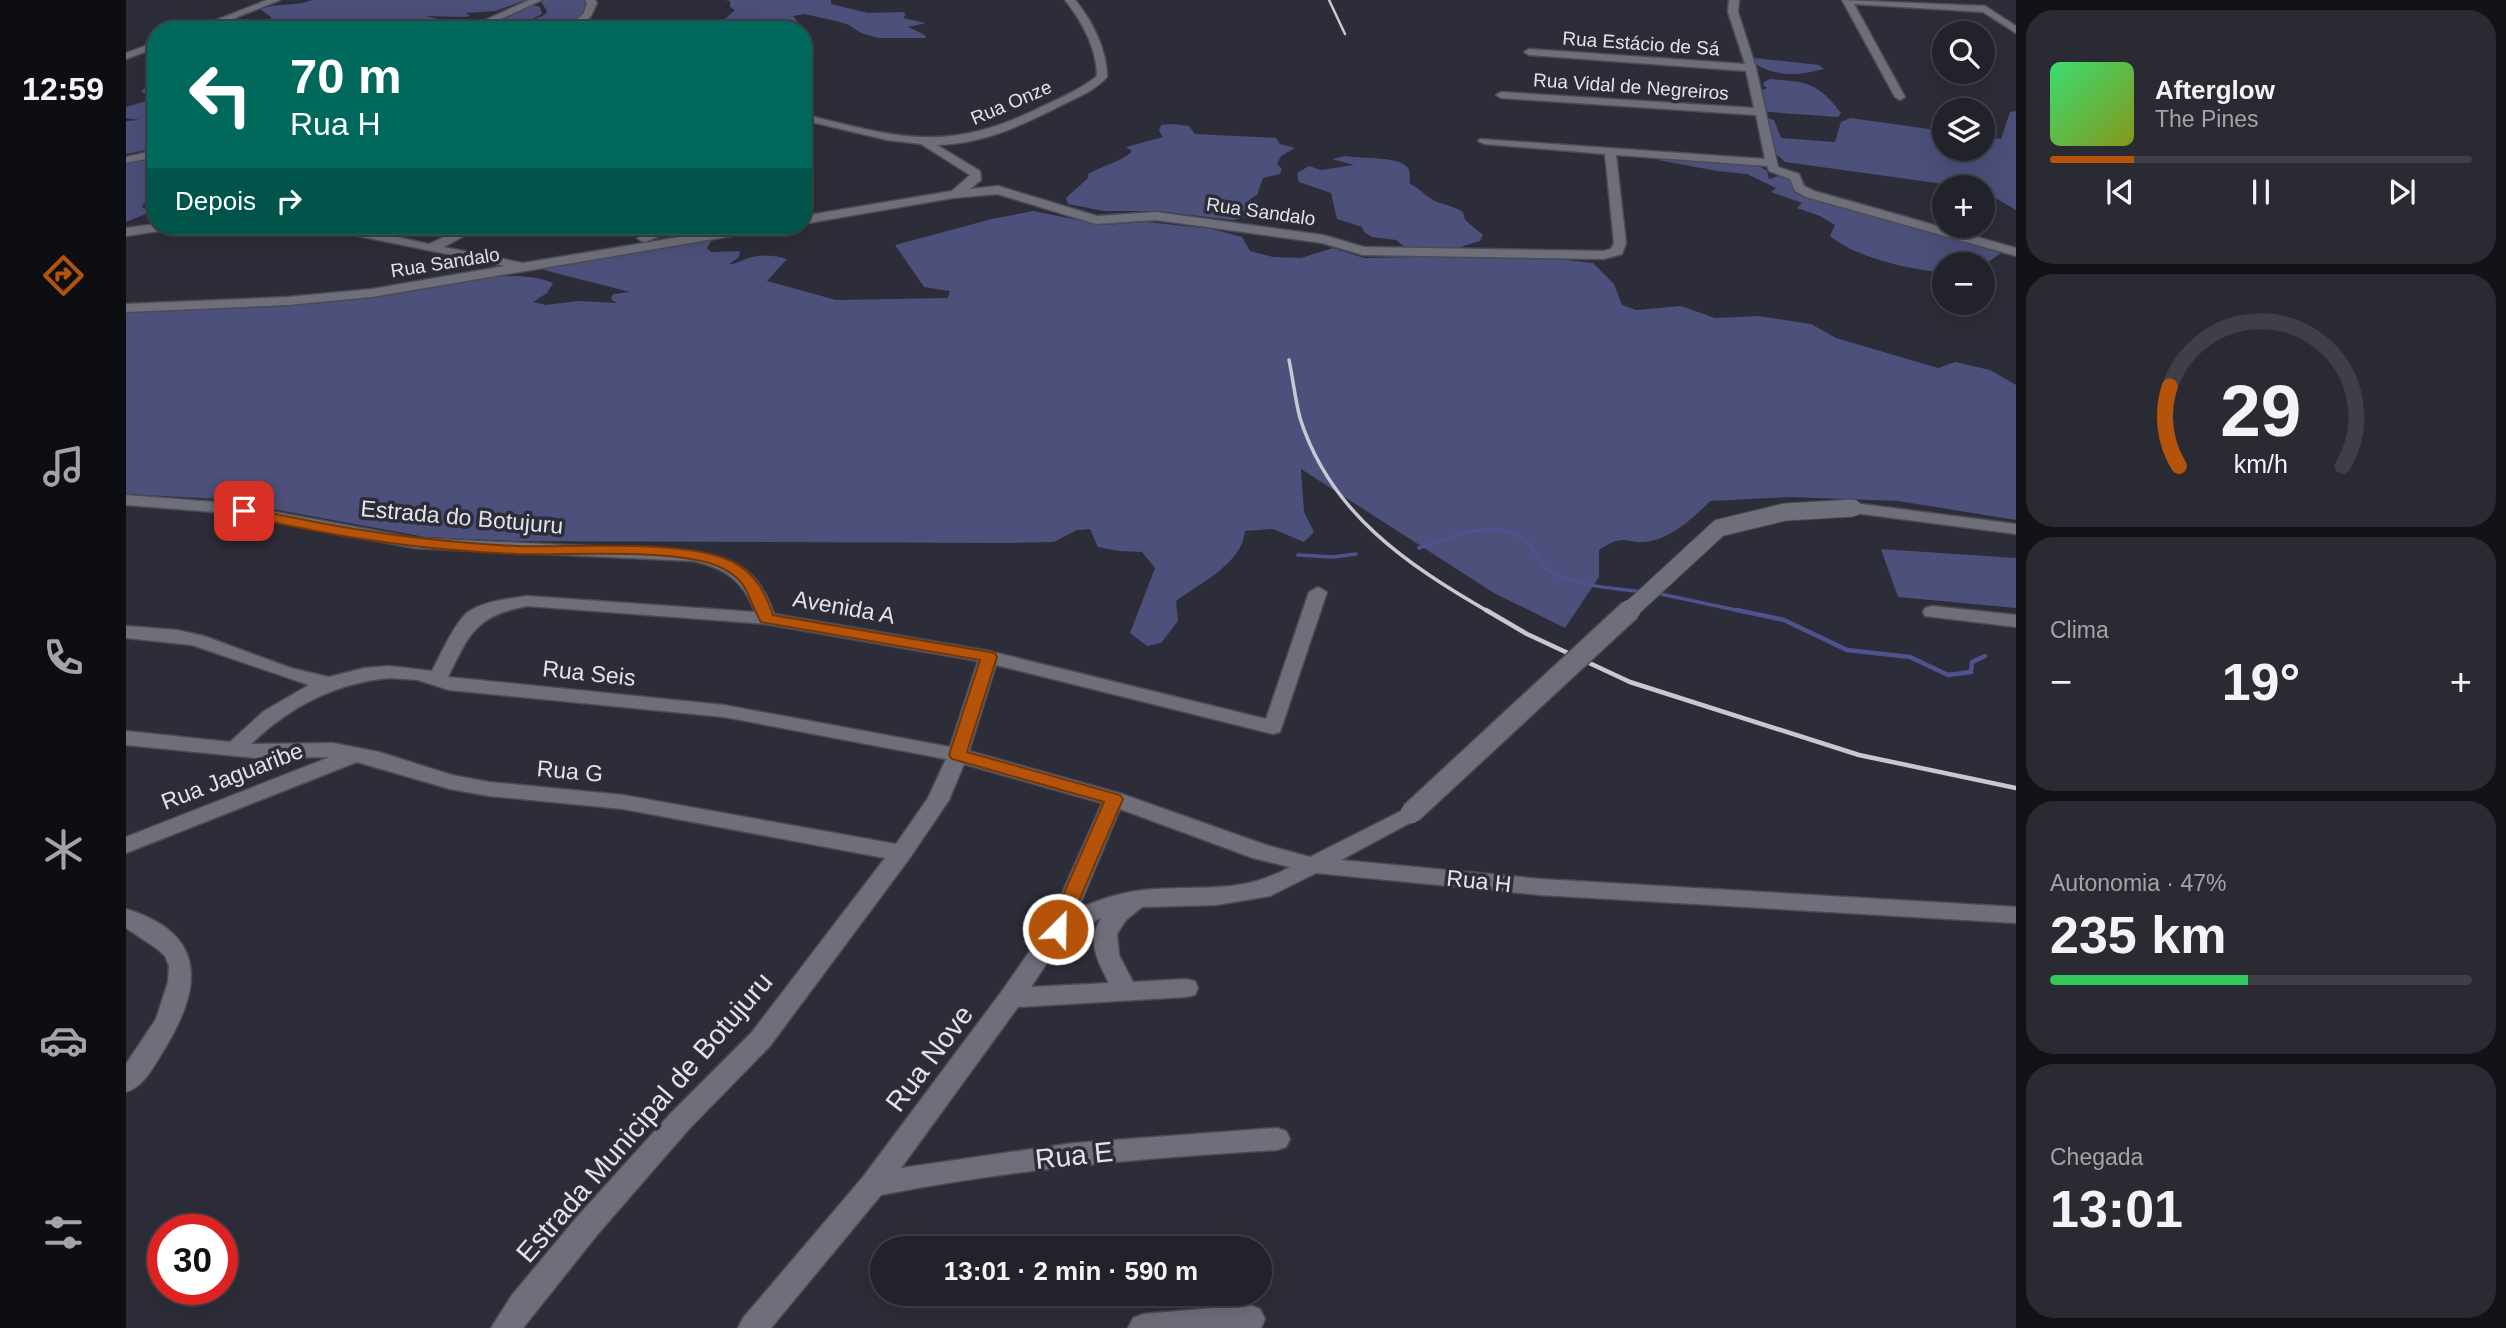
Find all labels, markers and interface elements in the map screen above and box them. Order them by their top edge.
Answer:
map controls [1932,21,1995,315]
button: search [1932,21,1995,84]
street label: Rua Estácio de Sá [1562,28,1721,59]
icon: left [175,49,266,140]
text: 70 m [290,49,402,103]
street label: Rua Vidal de Negreiros [1532,69,1730,104]
text: 12:59 [22,71,104,107]
text: Afterglow [2155,75,2275,105]
street label: Rua Onze [968,76,1055,129]
button: layers [1932,98,1995,161]
text: Rua H [290,106,381,142]
text: The Pines [2155,106,2259,132]
icon: previous [2101,173,2139,211]
icon: pause [2242,173,2280,211]
icon: next [2383,173,2421,211]
button: + [1932,175,1995,238]
icon: right [270,182,308,220]
text: Depois [175,186,256,216]
street label: Rua Sandalo [1205,193,1317,230]
street label: Rua Sandalo [389,244,501,281]
icon: directions [39,251,88,300]
button: − [1932,252,1995,315]
text: 29 [2221,371,2301,452]
icon: music [39,442,88,491]
text: km/h [2234,450,2288,478]
pin [214,481,274,541]
icon: arrive [225,492,263,530]
street label: Estrada do Botujuru [360,495,564,539]
street label: Avenida A [791,585,898,629]
text: Clima [2050,617,2109,643]
icon: phone [39,633,88,682]
text: 19° [2222,653,2300,711]
street label: Rua Seis [541,655,637,691]
text: − [2050,661,2072,703]
text: + [2450,661,2472,703]
street label: Rua Jaguaribe [158,737,306,815]
street label: Rua G [536,755,604,787]
icon: climate [39,825,88,874]
street label: Rua H [1445,865,1513,897]
text: Autonomia · 47% [2050,870,2226,896]
position arrow [1021,892,1095,966]
text: 235 km [2050,906,2226,964]
street label: Estrada Municipal de Botujuru [510,966,779,1268]
street label: Rua Nove [880,999,979,1117]
icon: car [39,1016,88,1065]
street label: Rua E [1034,1136,1114,1175]
text: Chegada [2050,1144,2143,1170]
text: 13:01 [2050,1180,2183,1238]
icon: filters [39,1208,88,1257]
speed limit sign: 30 [147,1214,238,1305]
text: 13:01 · 2 min · 590 m [944,1256,1198,1286]

